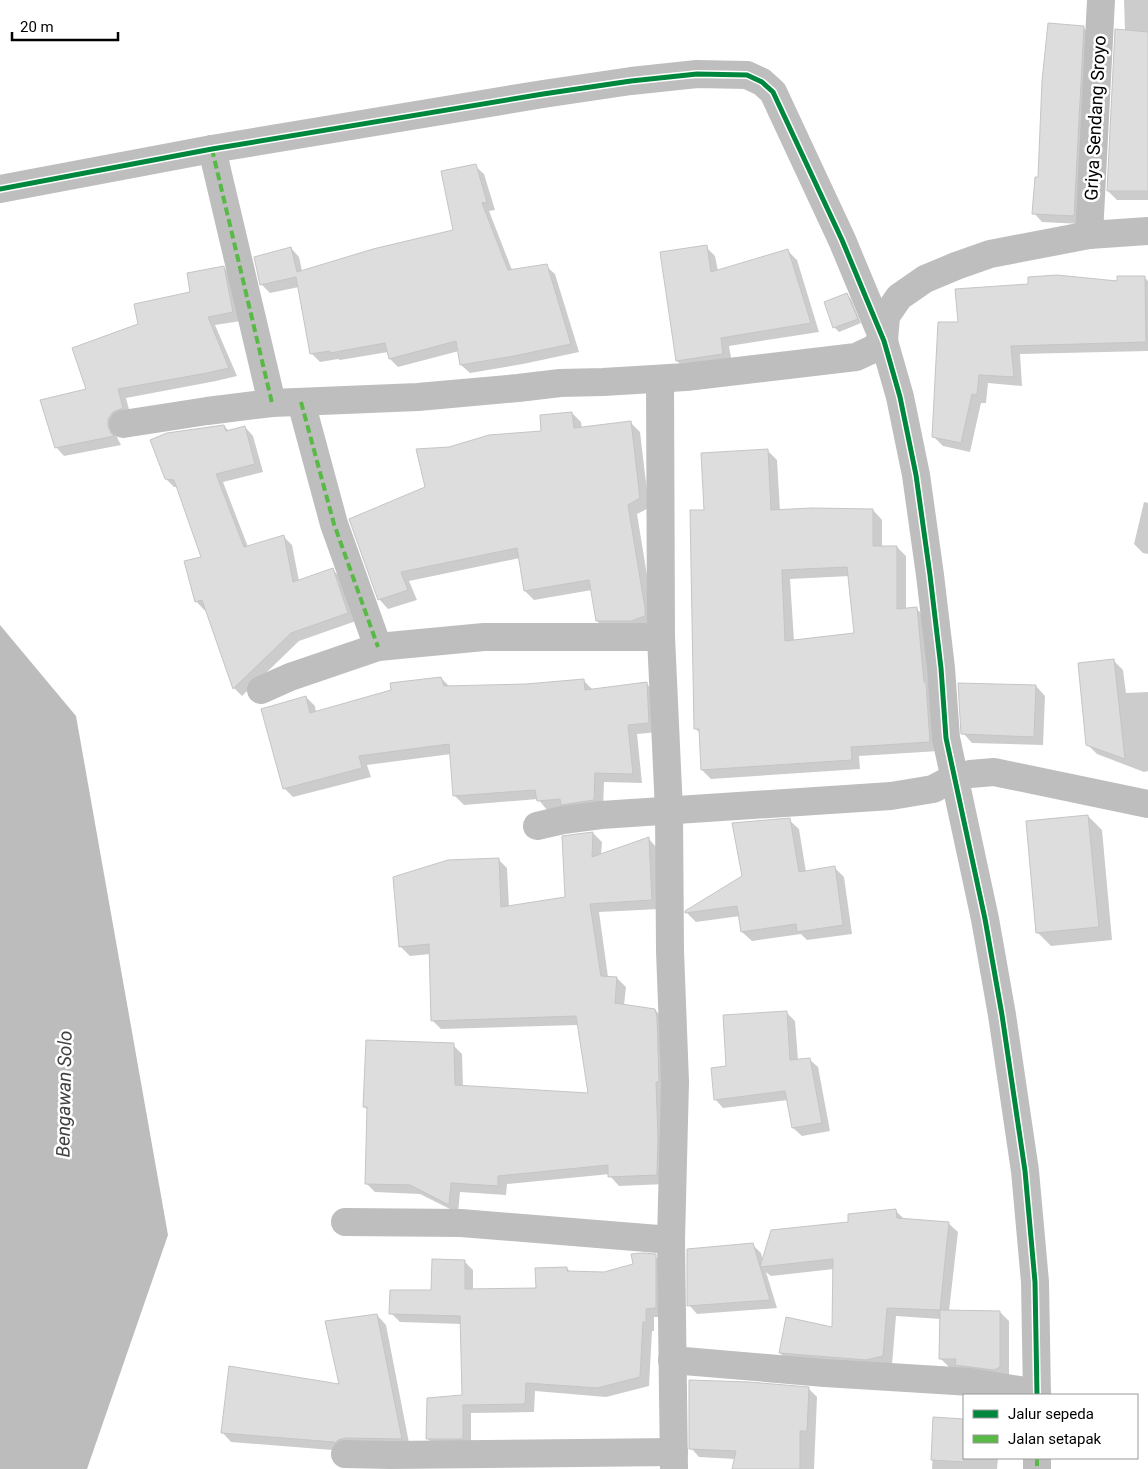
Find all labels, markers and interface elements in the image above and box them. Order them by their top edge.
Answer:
scale bar [12,10,119,42]
text: 20 m [20,18,54,36]
street label: Griya Sendang Sroyo [1080,35,1110,201]
water label: Bengawan Solo [51,1030,77,1158]
legend [963,1394,1138,1459]
text: Jalur sepeda [1008,1405,1094,1423]
text: Jalan setapak [1008,1430,1102,1448]

